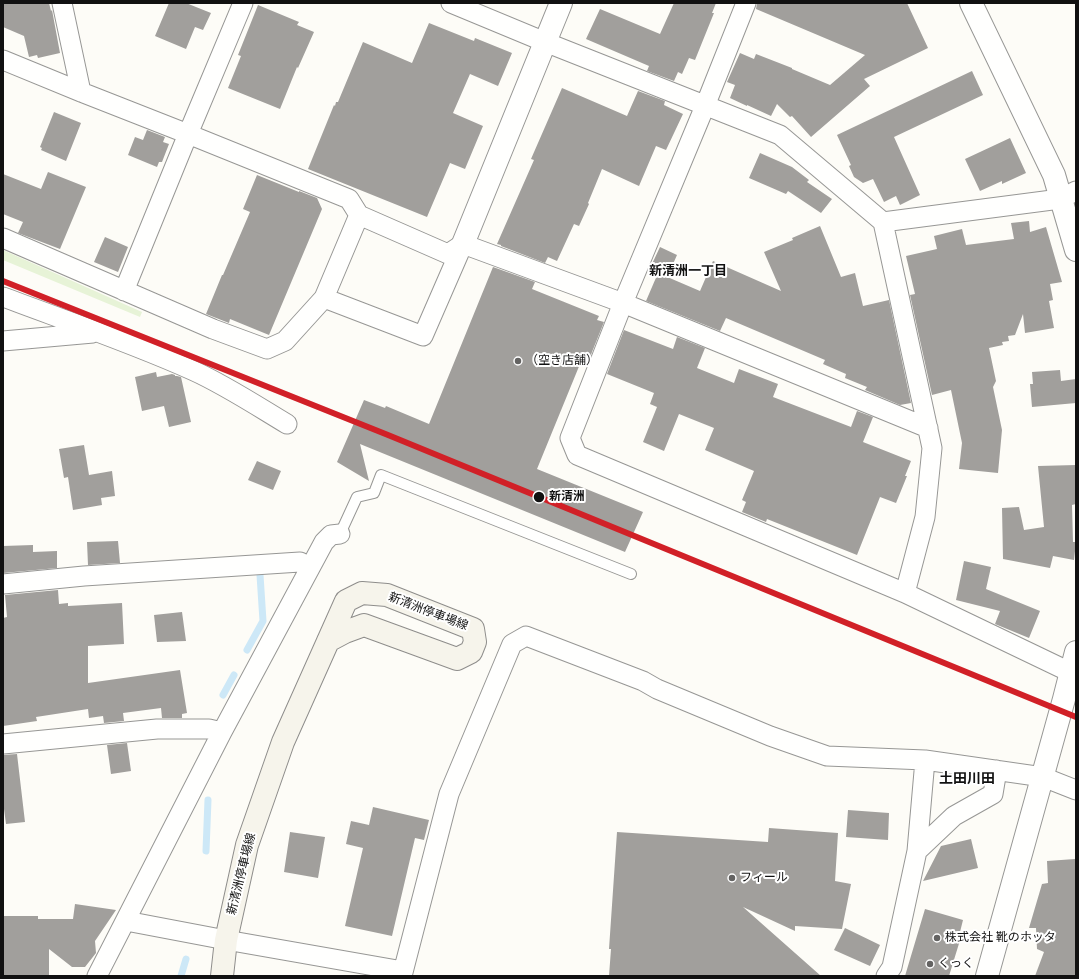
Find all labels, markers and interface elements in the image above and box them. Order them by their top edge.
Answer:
district label: 新清洲一丁目 [649,264,727,280]
place label: （空き店舗） [526,354,598,368]
marker: （空き店舗） [513,356,523,366]
marker: 新清洲 [532,490,546,504]
place label: 新清洲 [549,490,585,504]
street label: 新清洲停車場線 [386,590,470,634]
district label: 土田川田 [939,771,995,787]
street label: 新清洲停車場線 [225,832,259,916]
place label: フィール [740,871,788,885]
marker: フィール [727,873,737,883]
place label: 株式会社 靴のホッタ [945,931,1056,945]
marker: 株式会社 靴のホッタ [932,933,942,943]
place label: くっく [938,957,974,971]
marker: くっく [925,959,935,969]

